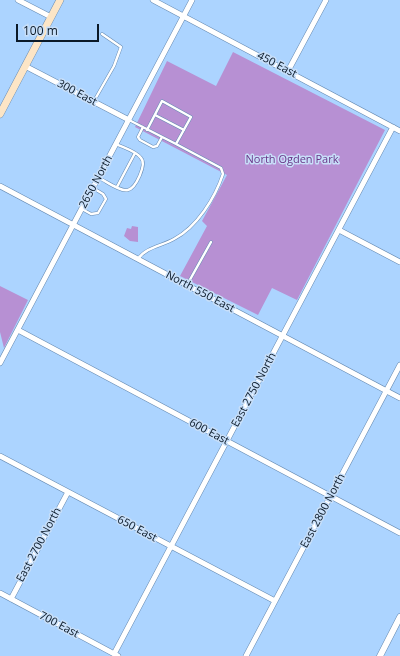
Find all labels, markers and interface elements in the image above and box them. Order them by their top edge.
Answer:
scale bar [18,16,101,42]
text: 100 m [23,22,58,39]
street label: 450 East [255,49,299,81]
street label: 300 East [55,77,99,109]
street label: 2650 North [77,153,115,211]
park label: North Ogden Park [246,153,338,167]
street label: North 550 East [163,268,237,316]
street label: East 2750 North [229,351,279,429]
street label: 600 East [187,416,231,448]
street label: East 2800 North [298,472,348,550]
street label: East 2700 North [14,506,64,584]
street label: 650 East [115,513,159,545]
street label: 700 East [37,609,81,641]

